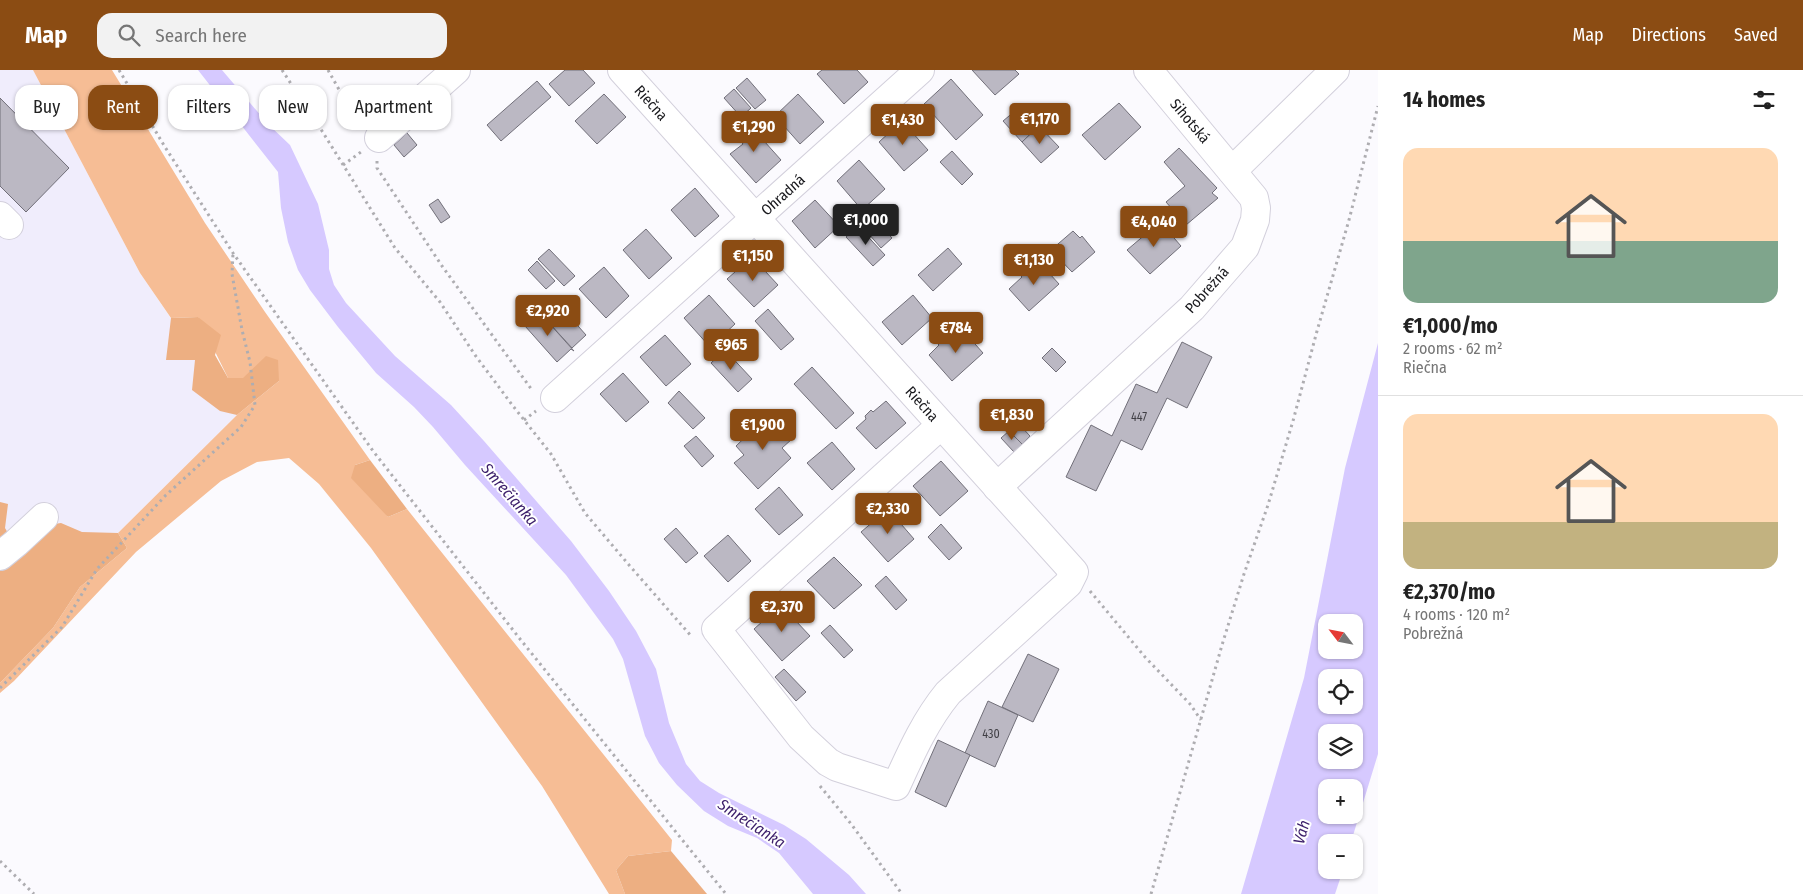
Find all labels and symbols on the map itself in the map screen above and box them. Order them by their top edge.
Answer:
street label: Riečna [631,82,671,124]
street label: Sihotská [1166,95,1214,147]
pin: €1,170 [999,102,1081,145]
pin: €1,430 [862,104,944,146]
pin: €1,290 [713,111,795,153]
street label: Ohradná [757,171,809,219]
pin: €1,000 [825,204,907,246]
pin: €4,040 [1113,206,1195,248]
pin: €1,150 [712,240,794,282]
pin: €1,130 [993,244,1075,286]
street label: Pobrežná [1181,263,1233,317]
pin: €2,920 [507,294,589,337]
pin: €784 [926,312,986,354]
pin: €965 [701,328,761,371]
street label: Riečna [902,383,942,425]
pin: €1,830 [971,398,1053,441]
pin: €1,900 [722,408,804,451]
house number: 447 [1131,410,1147,424]
water label: Smrečianka [477,459,542,529]
pin: €2,330 [847,492,929,535]
pin: €2,370 [741,590,823,633]
north arrow [1318,614,1362,659]
house number: 430 [982,727,1000,741]
water label: Smrečianka [714,794,789,852]
water label: Váh [1289,818,1314,846]

